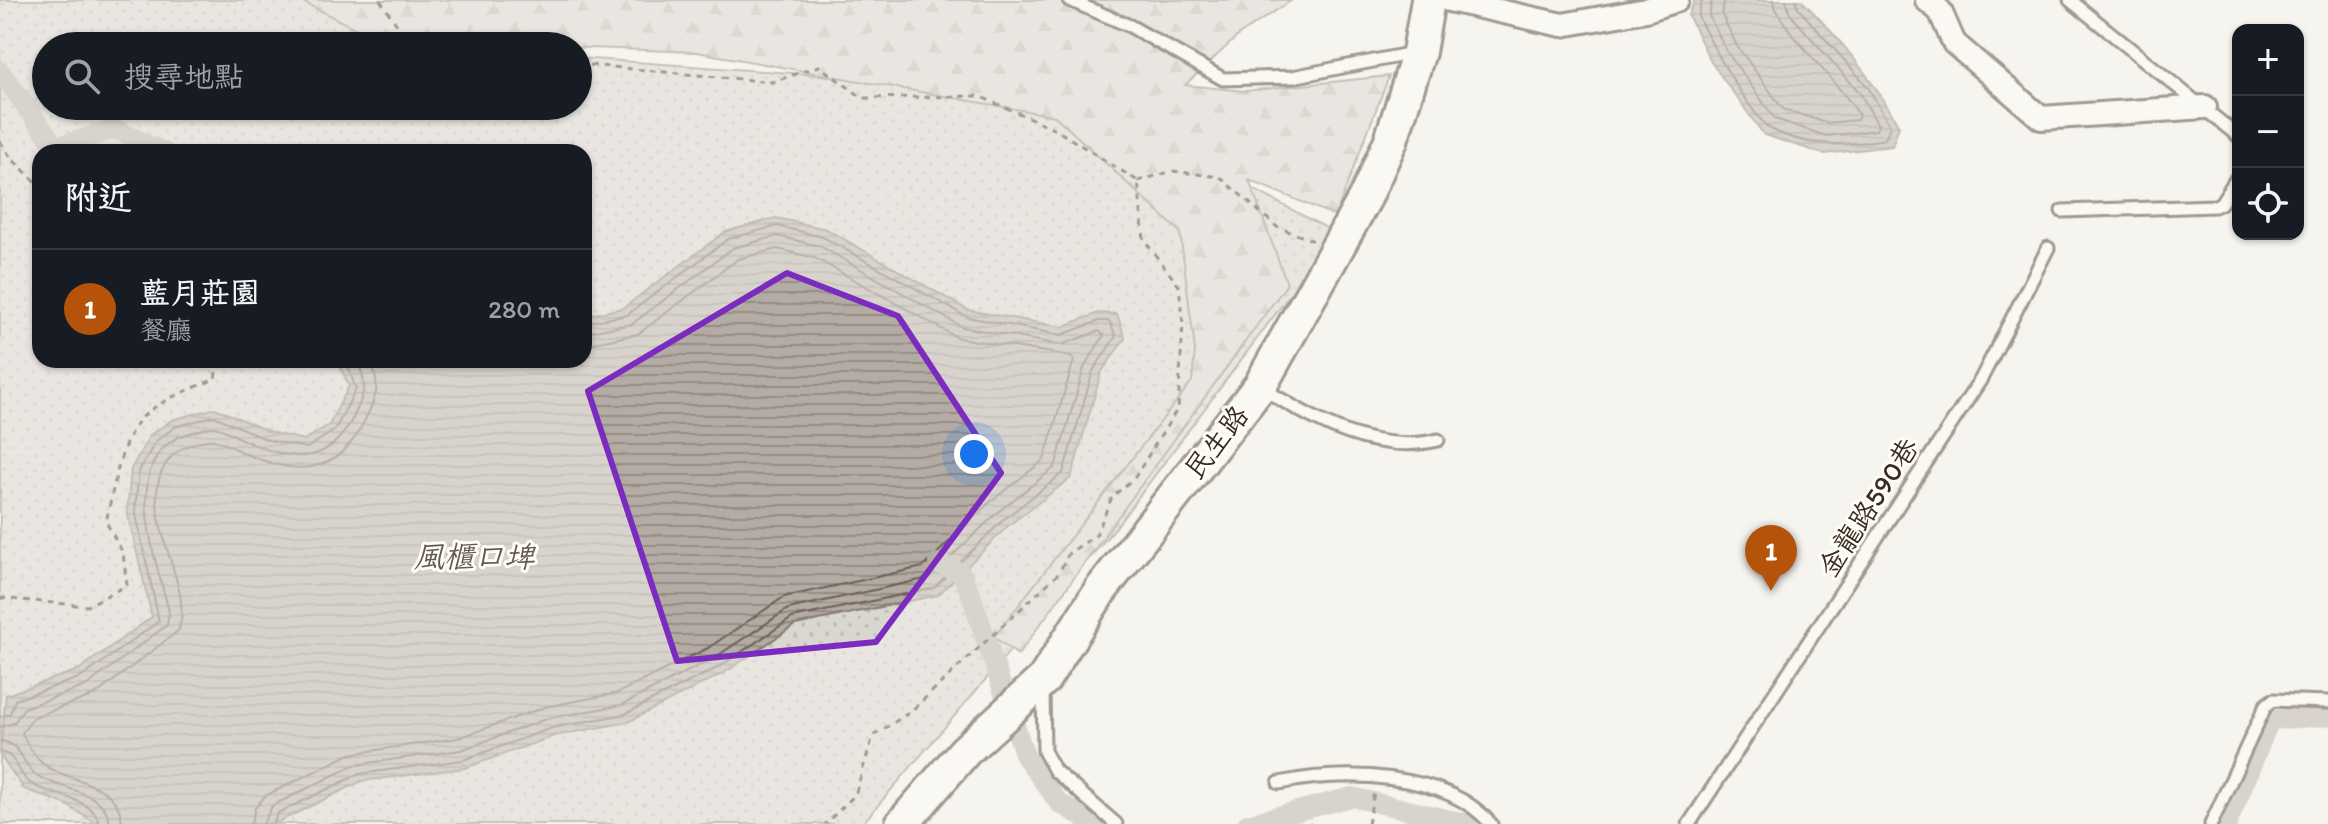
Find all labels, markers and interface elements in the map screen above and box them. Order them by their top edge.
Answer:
map controls [2232,24,2304,240]
button: + [2232,24,2304,96]
search box [32,32,592,120]
icon: search [60,54,104,98]
text: 搜尋地點 [124,58,244,95]
button: − [2232,96,2304,168]
button: locate [2232,168,2304,240]
text: 附近 [64,177,132,218]
text: 藍月莊園 [140,274,260,311]
text: 1 [84,293,96,325]
text: 280 m [488,293,560,325]
text: 餐廳 [140,314,192,346]
street label: 民生路 [1177,398,1255,486]
street label: 金龍路590巷 [1811,430,1926,583]
your location [954,434,994,474]
pin: 1 [1745,525,1797,591]
water label: 風櫃口埤 [414,538,537,575]

